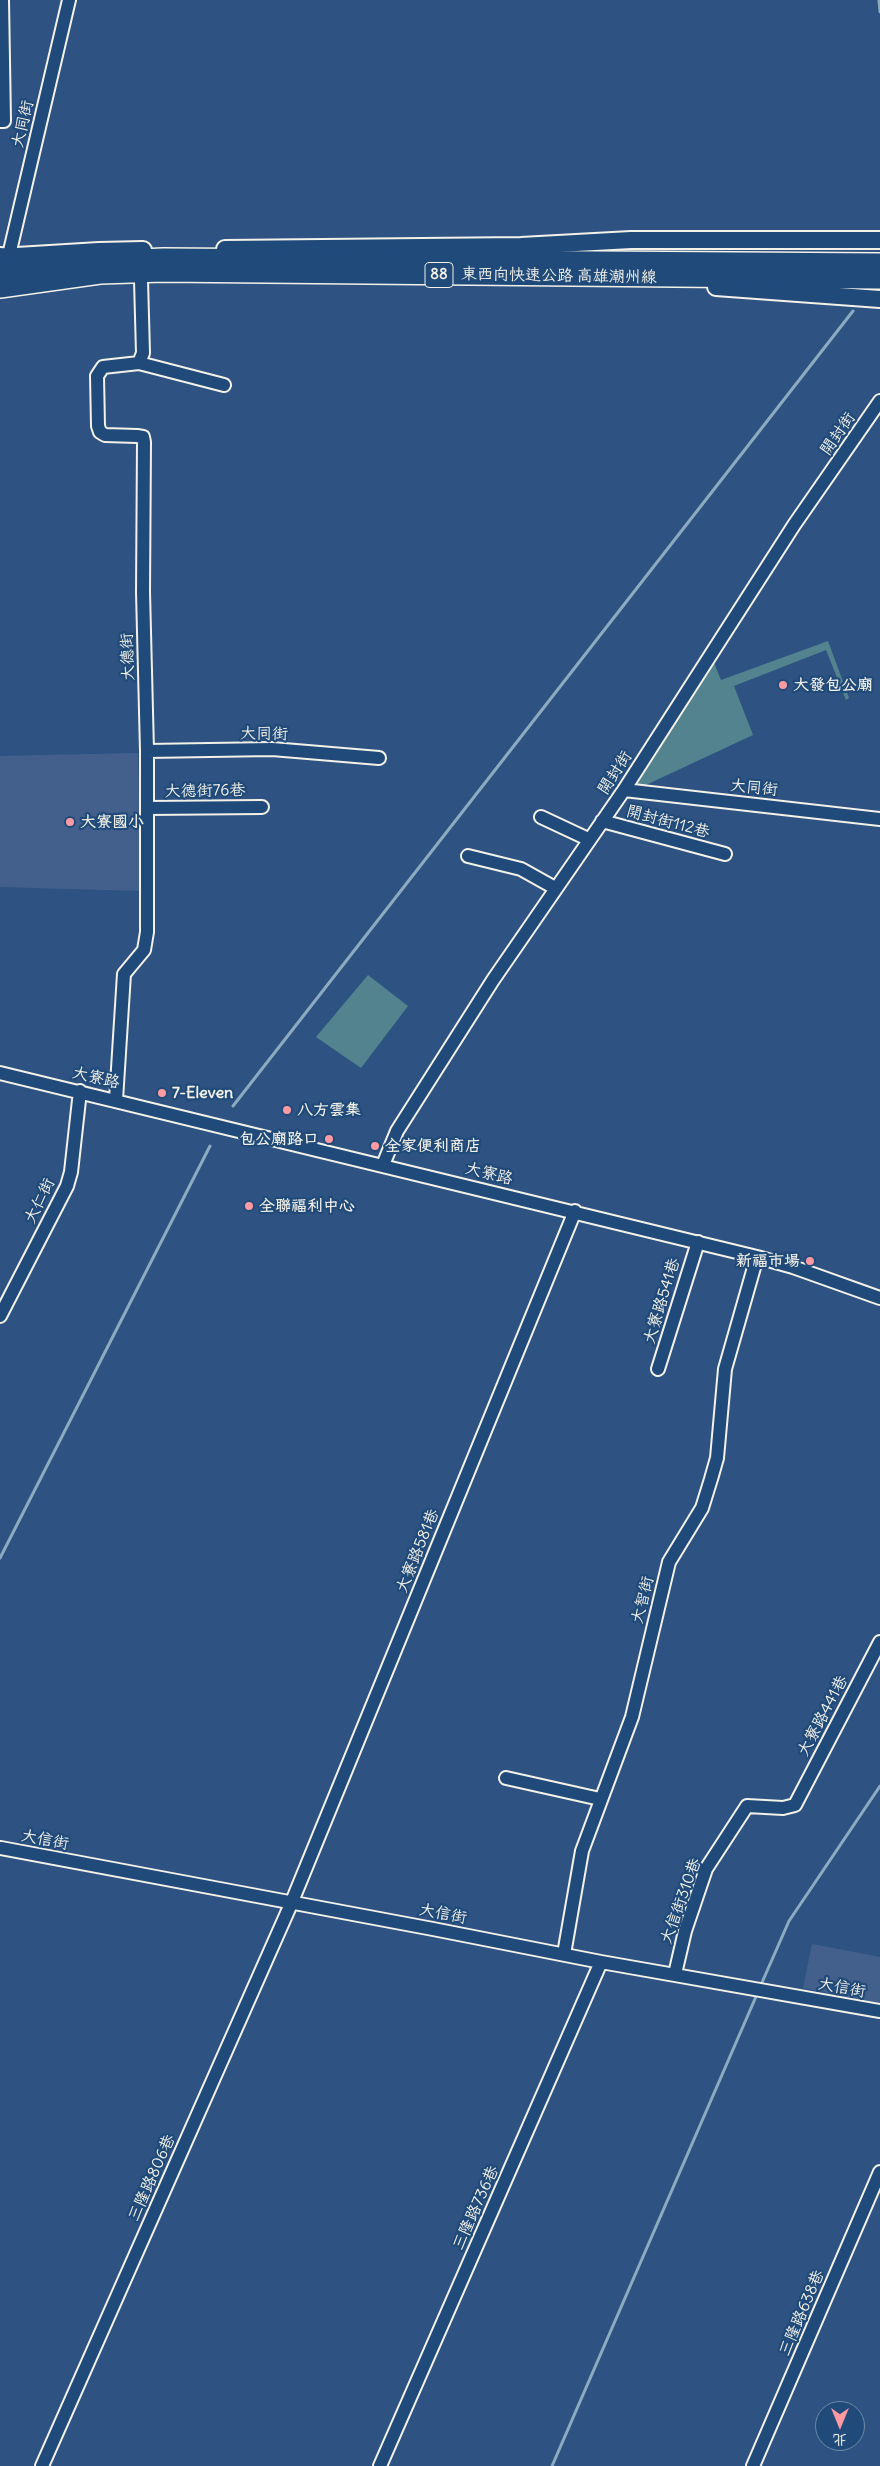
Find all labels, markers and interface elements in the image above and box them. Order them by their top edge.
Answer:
street label: 大同街 [8,98,38,150]
road number: 88 [425,262,453,288]
street label: 東西向快速公路 高雄潮州線 [461,265,657,287]
street label: 開封街 [816,409,860,459]
street label: 大德街 [118,633,138,681]
place label: 大發包公廟 [793,675,873,695]
marker: 大發包公廟 [777,679,789,691]
street label: 大同街 [240,724,288,744]
street label: 開封街 [594,748,636,798]
street label: 大同街 [729,776,779,800]
street label: 大德街76巷 [164,781,246,801]
street label: 開封街112巷 [624,802,712,842]
place label: 大寮國小 [80,812,144,832]
marker: 大寮國小 [64,816,76,828]
street label: 大寮路 [70,1063,122,1093]
place label: 7-Eleven [172,1083,233,1103]
marker: 7-Eleven [156,1087,168,1099]
place label: 八方雲集 [297,1100,361,1120]
marker: 八方雲集 [281,1104,293,1116]
place label: 包公廟路口 [239,1129,319,1149]
marker: 包公廟路口 [323,1133,335,1145]
place label: 全家便利商店 [385,1136,481,1156]
marker: 全家便利商店 [369,1140,381,1152]
street label: 大寮路 [463,1159,515,1189]
street label: 大仁街 [21,1175,59,1227]
place label: 全聯福利中心 [259,1196,355,1216]
marker: 全聯福利中心 [243,1200,255,1212]
place label: 新福市場 [736,1251,800,1271]
marker: 新福市場 [804,1255,816,1267]
street label: 大寮路541巷 [640,1256,684,1346]
street label: 大寮路581巷 [392,1506,444,1596]
street label: 大智街 [628,1574,658,1626]
street label: 大寮路441巷 [794,1672,852,1760]
street label: 大信街 [20,1826,70,1854]
street label: 大信街310巷 [657,1856,705,1946]
street label: 大信街 [418,1900,468,1928]
street label: 大信街 [817,1974,867,2002]
street label: 三隆路806巷 [124,2132,180,2224]
street label: 三隆路736巷 [449,2163,503,2253]
street label: 三隆路638巷 [775,2267,829,2359]
north arrow [815,2401,865,2451]
text: 北 [833,2431,847,2449]

